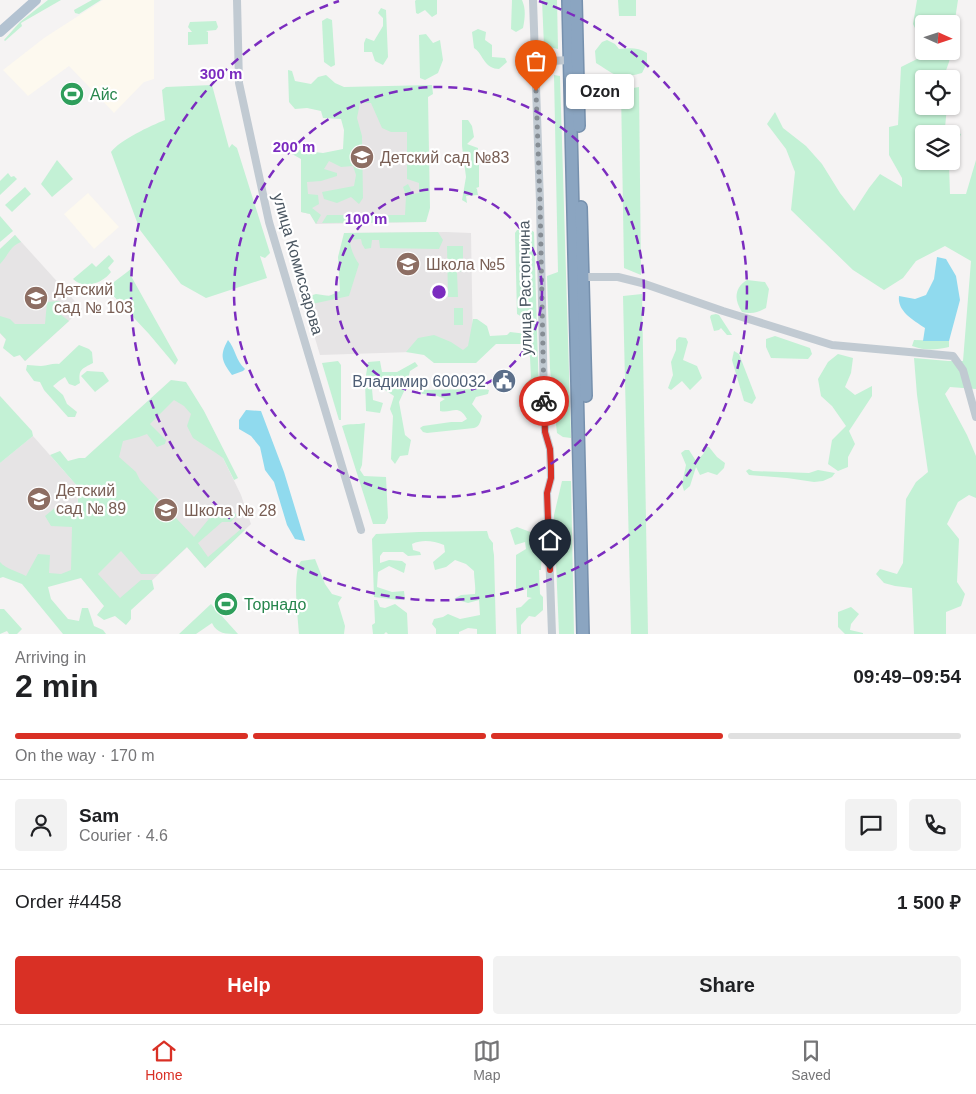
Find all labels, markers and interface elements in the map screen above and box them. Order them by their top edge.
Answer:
north arrow [915,15,960,60]
map controls [915,15,960,170]
pin [515,40,557,91]
icon: bag [522,47,550,75]
text: 300 m [200,65,242,82]
button: locate [915,70,960,115]
callout: Ozon [566,74,634,108]
sports icon: Айс [59,81,85,107]
text: Ozon [580,83,620,100]
place label: Айс [90,86,118,103]
button: layers [915,125,960,170]
text: 200 m [273,138,315,155]
school or university icon: Детский сад №83 [349,144,375,170]
place label: Детский сад №83 [380,149,509,166]
street label: улица Комиссарова [270,191,326,337]
text: 100 m [345,210,387,227]
street label: улица Растопчина [515,220,535,356]
school or university icon: Школа №5 [395,251,421,277]
place label: Школа №5 [426,256,505,273]
place label: Детский сад № 103 [54,281,133,316]
centre of rings [430,283,448,301]
school or university icon: Детский сад № 103 [23,285,49,311]
public building icon: Владимир 600032 [491,368,517,394]
place label: Владимир 600032 [352,373,486,390]
courier [519,376,569,426]
icon: bike [530,387,558,415]
place label: Детский сад № 89 [56,482,126,517]
school or university icon: Детский сад № 89 [26,486,52,512]
school or university icon: Школа № 28 [153,497,179,523]
place label: Школа № 28 [184,502,277,519]
pin [529,519,571,570]
icon: home [536,526,564,554]
sports icon: Торнадо [213,591,239,617]
place label: Торнадо [244,596,306,613]
text: Arriving in [15,649,86,666]
text: 09:49–09:54 [853,666,961,687]
text: 2 min [15,668,99,704]
text: On the way · 170 m [15,747,155,764]
button: person [15,799,67,851]
button: chat [845,799,897,851]
button: phone [909,799,961,851]
text: Sam [79,805,119,826]
text: Courier · 4.6 [79,827,168,844]
text: Order #4458 [15,891,122,912]
text: 1 500 ₽ [897,892,961,913]
button: Help [15,956,483,1014]
button: Share [493,956,961,1014]
tab: Home [145,1037,183,1083]
tab: Map [473,1037,501,1083]
tab: Saved [791,1037,831,1083]

